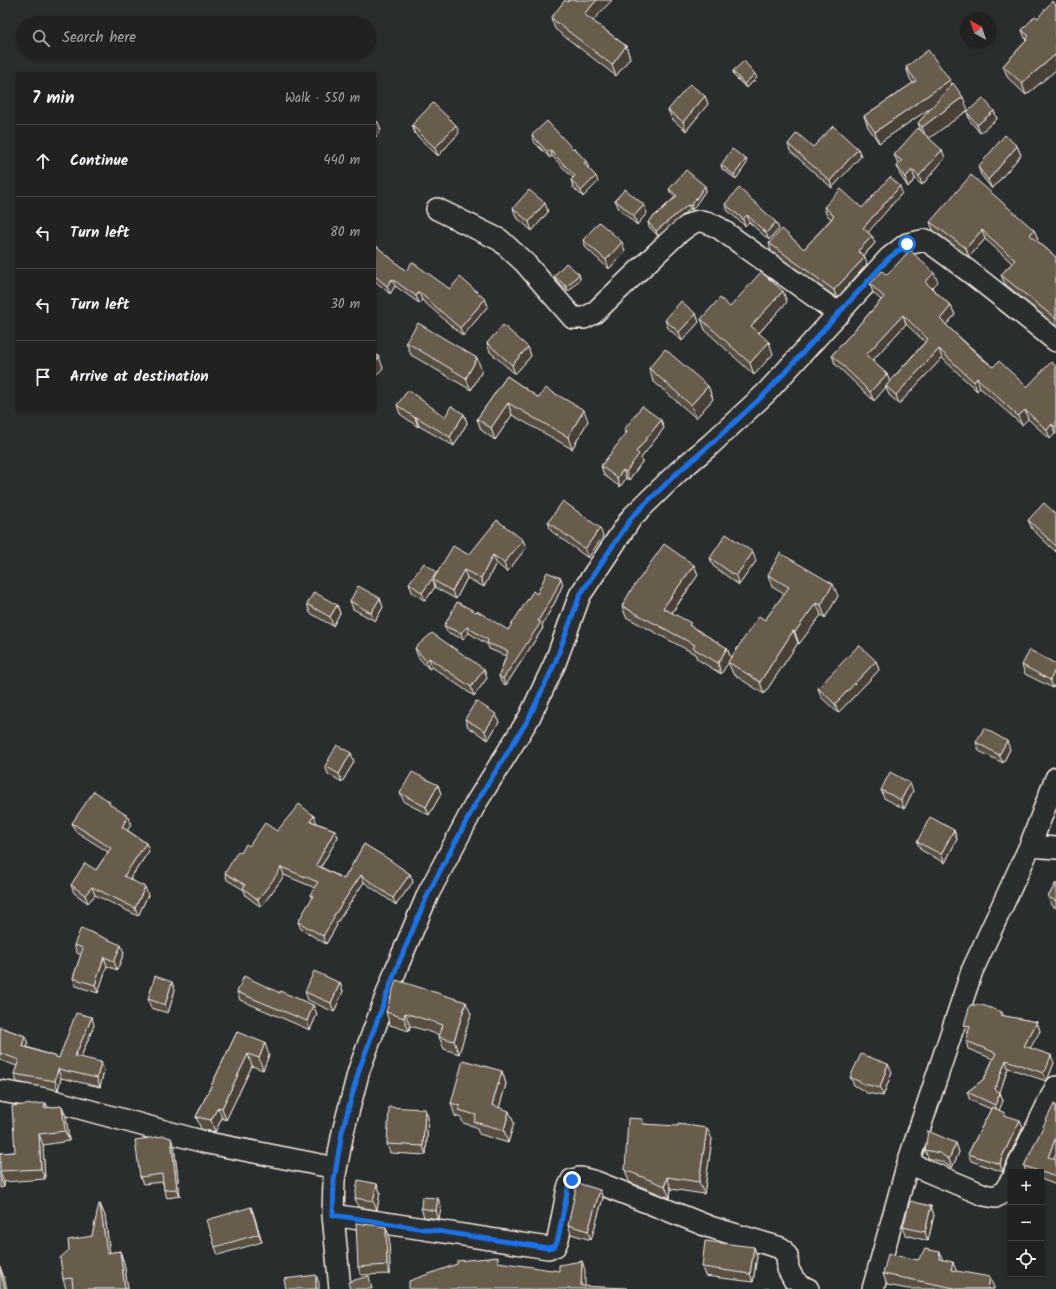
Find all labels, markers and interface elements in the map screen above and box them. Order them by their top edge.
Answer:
north arrow [960,12,996,48]
search box [16,16,376,60]
text: Search here [62,26,136,50]
icon: search [30,27,52,49]
text: 7 min [32,85,74,112]
text: Walk · 550 m [285,88,360,109]
text: Continue [70,149,128,173]
icon: ahead [32,150,54,172]
text: 440 m [324,150,360,171]
text: Turn left [70,221,130,245]
icon: left [32,222,54,244]
text: 80 m [330,222,360,243]
route start [898,235,916,253]
text: Turn left [70,293,130,317]
icon: left [32,294,54,316]
text: 30 m [331,294,360,315]
text: Arrive at destination [70,365,209,389]
icon: arrive [32,366,54,388]
map controls [1008,1169,1044,1277]
button: + [1008,1169,1044,1205]
route end [563,1171,581,1189]
button: − [1008,1205,1044,1241]
button: locate [1008,1241,1044,1277]

